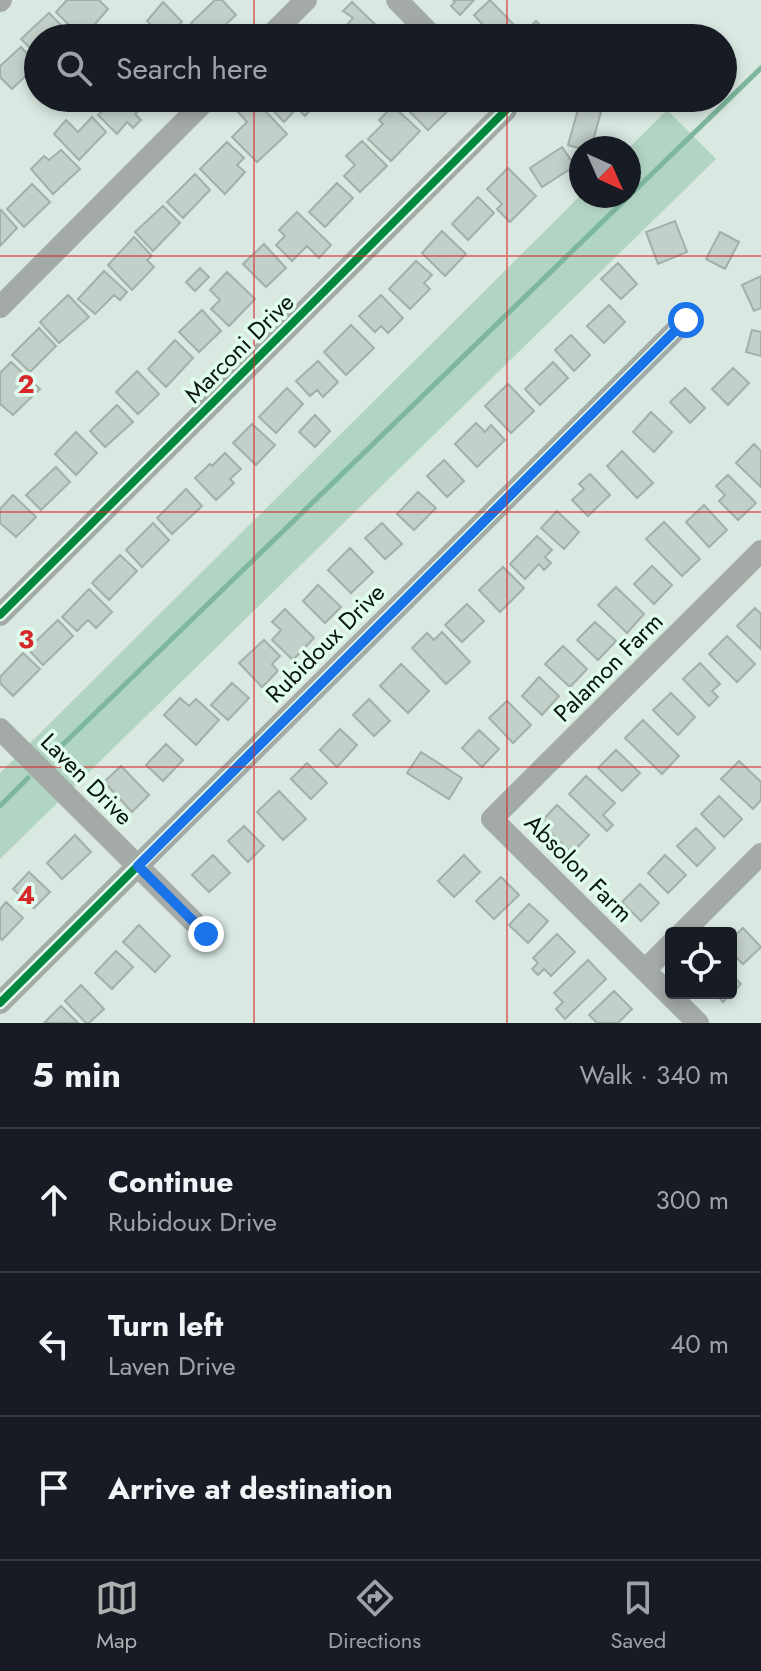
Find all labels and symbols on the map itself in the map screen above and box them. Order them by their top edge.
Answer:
north arrow [569,136,641,208]
street label: Marconi Drive [176,285,302,411]
route start [668,302,704,338]
text: 2 [17,365,35,403]
street label: Rubidoux Drive [257,575,393,711]
street label: Palamon Farm [545,604,671,730]
text: 3 [18,620,34,658]
street label: Laven Drive [33,725,141,833]
street label: Absolon Farm [517,806,641,930]
text: 4 [17,876,35,914]
route end [188,916,224,952]

